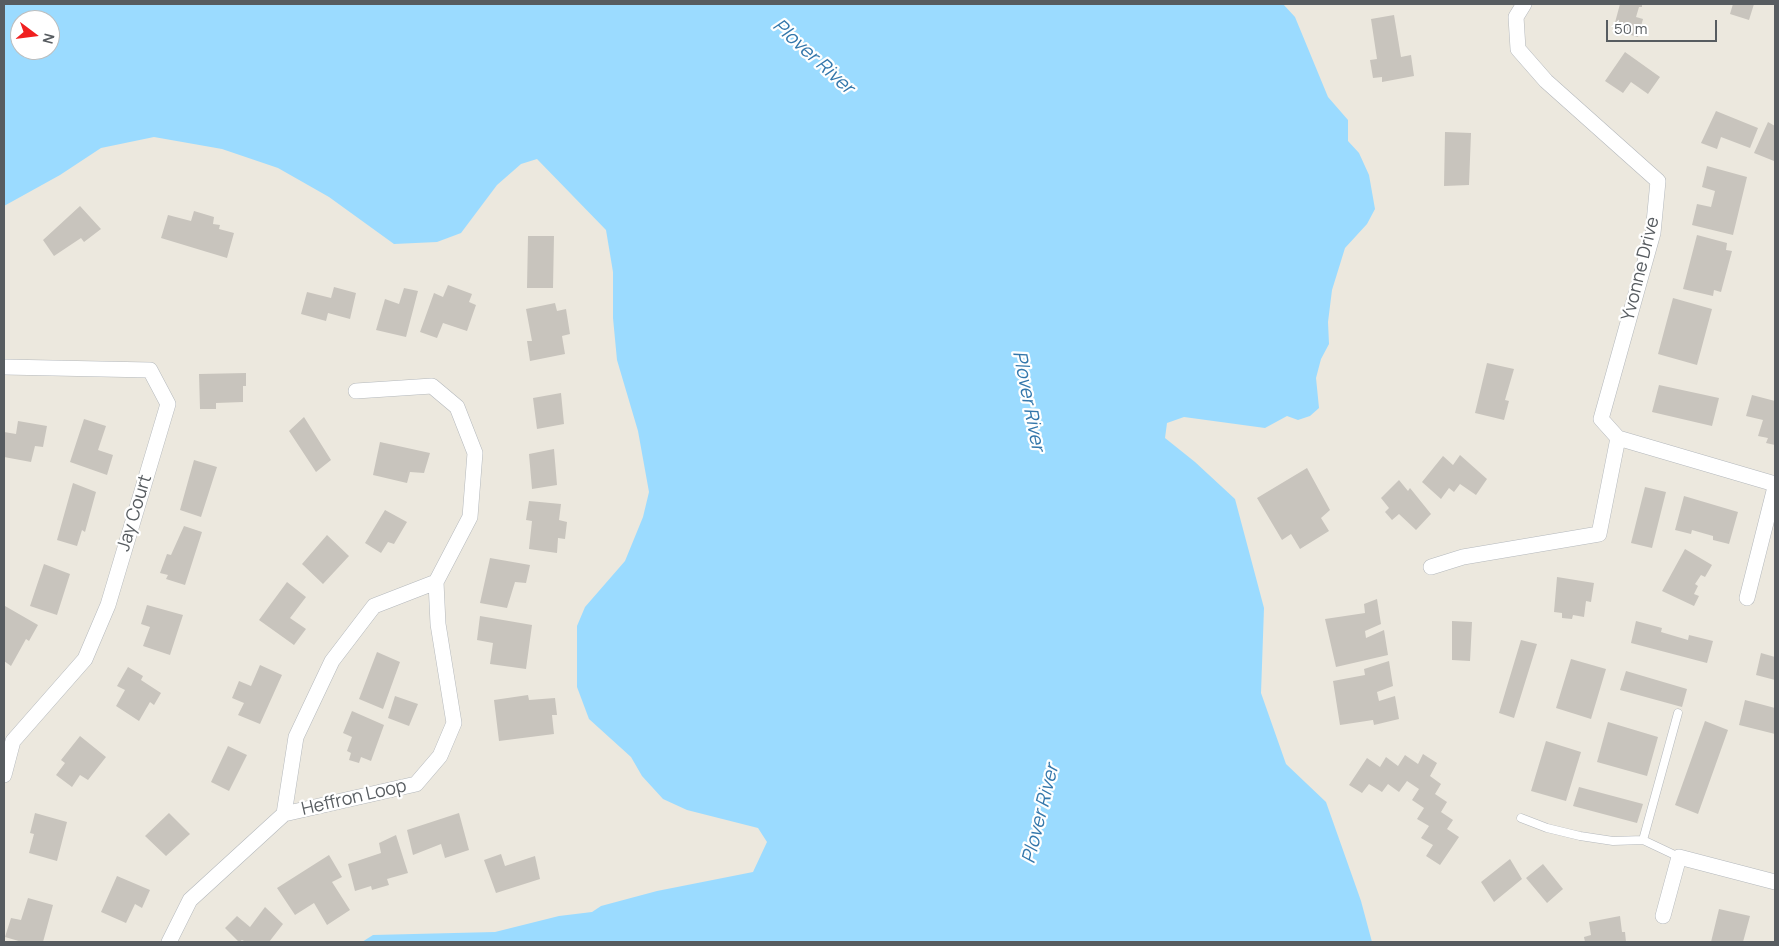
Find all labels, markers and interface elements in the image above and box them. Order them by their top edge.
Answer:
north arrow [10,10,60,60]
scale bar [1609,10,1720,42]
water label: Plover River [768,15,858,99]
text: 50 m [1614,18,1648,39]
text: N [39,31,59,46]
street label: Yvonne Drive [1618,215,1664,323]
water label: Plover River [1007,349,1049,453]
street label: Jay Court [113,472,157,554]
water label: Plover River [1018,762,1064,866]
street label: Heffron Loop [299,775,409,821]

